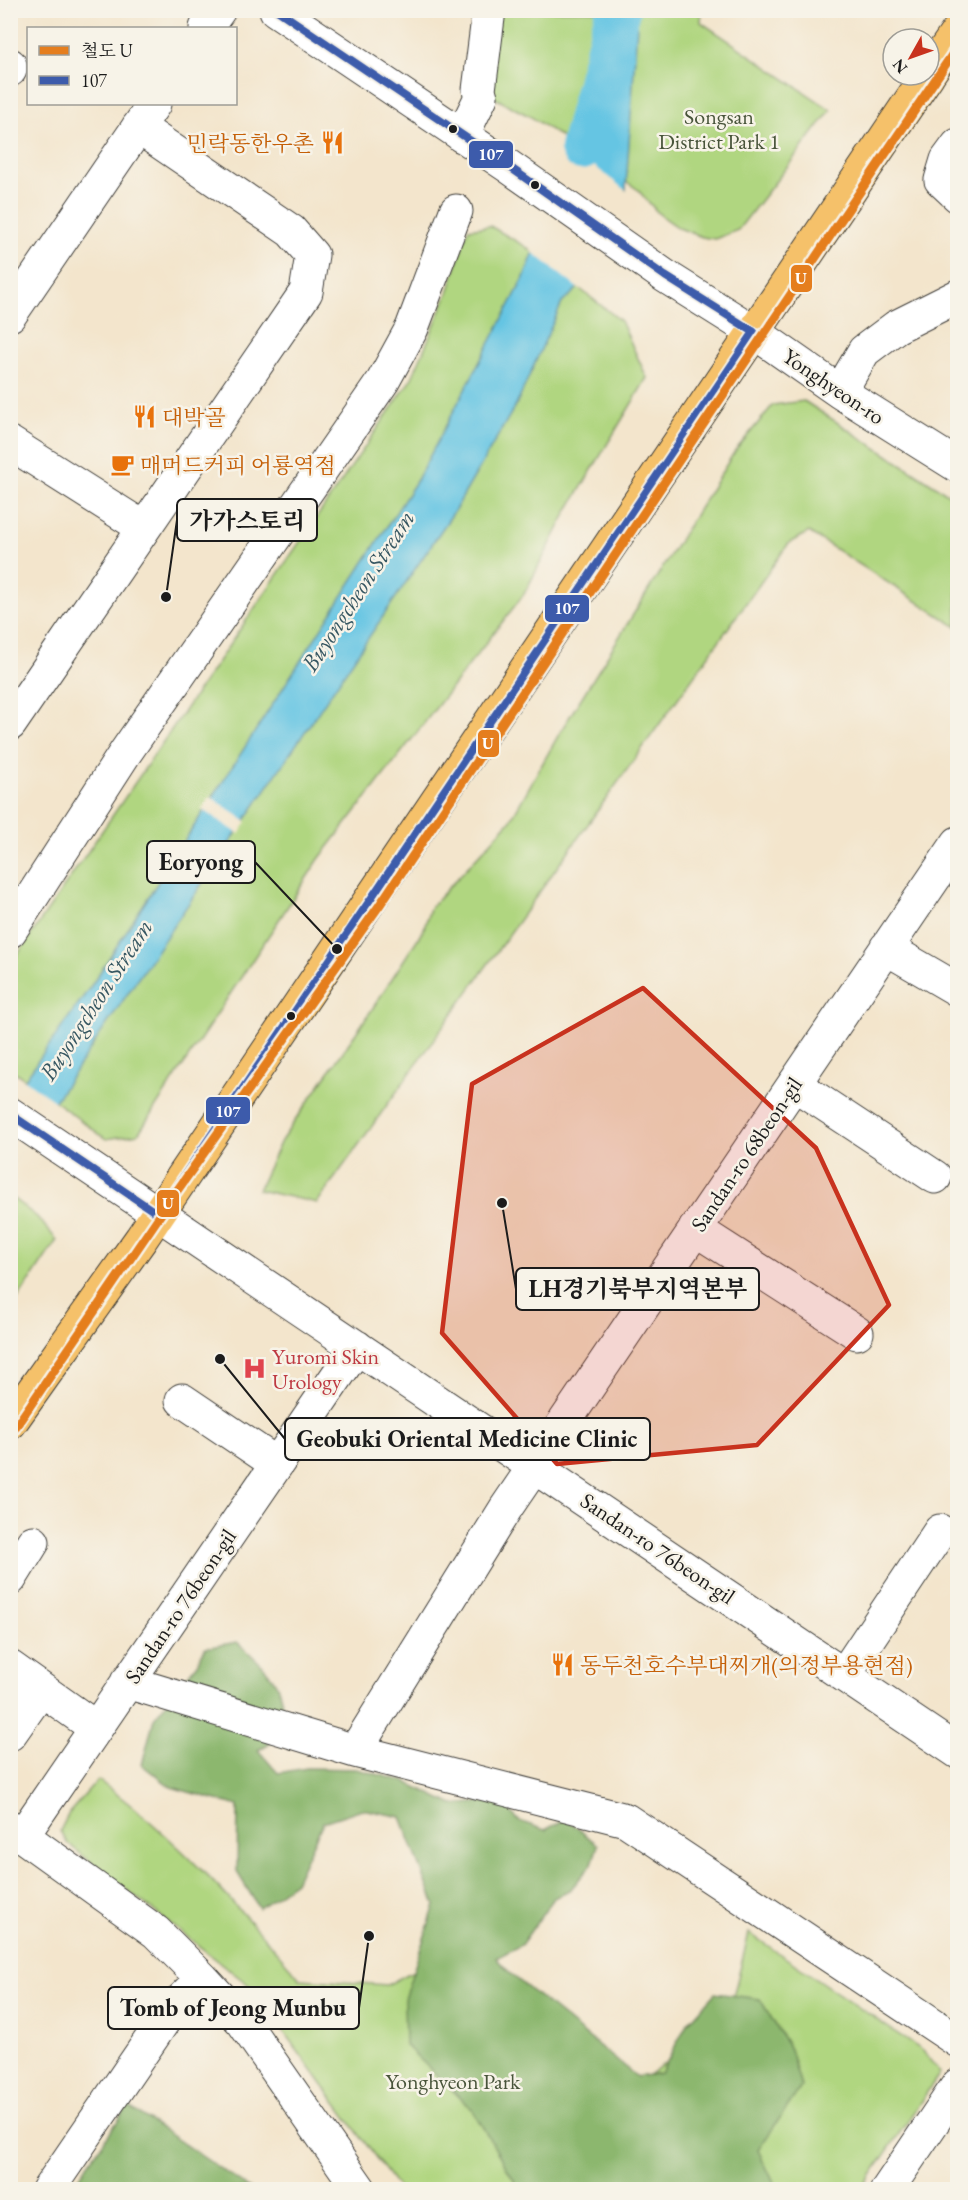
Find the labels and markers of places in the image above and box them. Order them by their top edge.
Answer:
unlabelled marker [447,123,459,135]
place label: 민락동한우촌 [186,129,314,158]
restaurant icon: 민락동한우촌 [319,130,345,156]
unlabelled marker [529,179,541,191]
place label: 대박골 [162,403,226,432]
restaurant icon: 대박골 [131,404,157,430]
place label: 매머드커피 어룡역점 [140,451,336,480]
cafe icon: 매머드커피 어룡역점 [109,452,135,478]
callout: 가가스토리 [177,499,317,541]
callout: Eoryong [147,841,255,883]
unlabelled marker [285,1010,297,1022]
callout: LH경기북부지역본부 [516,1268,759,1310]
place label: Yuromi Skin Urology [272,1342,379,1396]
hospital icon: Yuromi Skin Urology [241,1356,267,1382]
callout: Geobuki Oriental Medicine Clinic [285,1418,650,1460]
place label: 동두천호수부대찌개(의정부용현점) [580,1651,913,1680]
restaurant icon: 동두천호수부대찌개(의정부용현점) [549,1652,575,1678]
callout: Tomb of Jeong Munbu [108,1987,359,2029]

